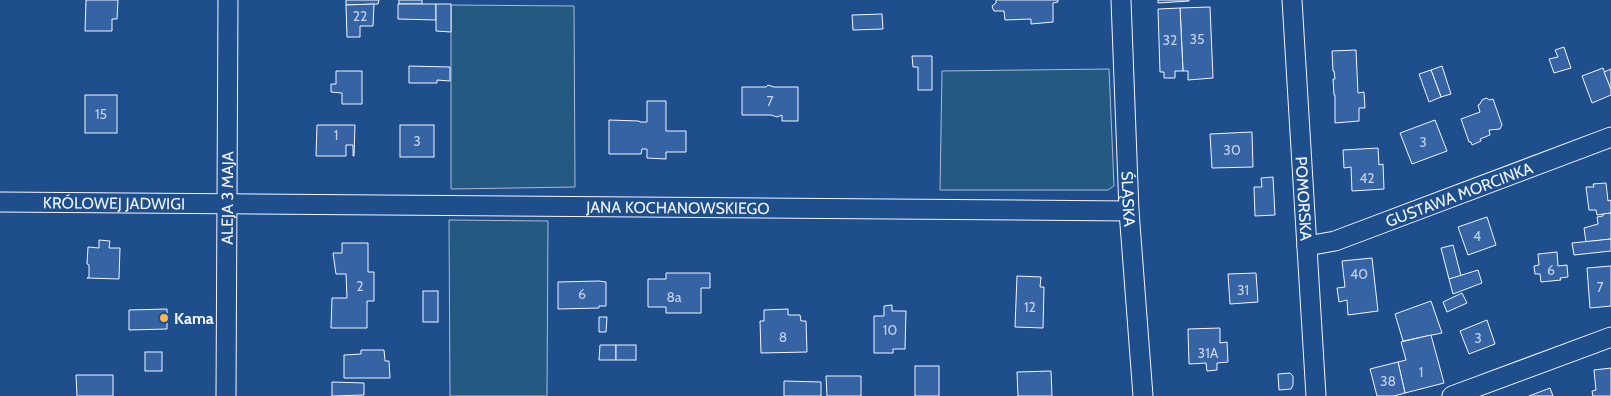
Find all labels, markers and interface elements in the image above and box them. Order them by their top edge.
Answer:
house number: 22 [353,7,367,25]
house number: 35 [1189,30,1205,48]
house number: 32 [1163,31,1177,49]
house number: 7 [766,92,774,110]
house number: 15 [95,105,107,123]
house number: 1 [334,126,338,144]
house number: 3 [413,132,421,150]
house number: 3 [1419,133,1427,151]
house number: 30 [1223,141,1241,159]
street label: ALEJA 3 MAJA [217,151,237,245]
street label: POMORSKA [1292,156,1316,242]
street label: GUSTAWA MORCINKA [1383,158,1535,231]
house number: 42 [1359,169,1375,187]
street label: ŚLĄSKA [1118,171,1140,227]
street label: KRÓLOWEJ JADWIGI [43,193,185,213]
street label: JANA KOCHANOWSKIEGO [585,197,770,218]
house number: 4 [1473,227,1481,245]
house number: 6 [1547,261,1555,279]
house number: 40 [1350,265,1368,283]
house number: 2 [356,277,364,295]
house number: 7 [1596,278,1604,296]
house number: 31 [1237,281,1249,299]
house number: 6 [578,285,586,303]
house number: 8a [666,288,682,306]
house number: 12 [1024,298,1036,316]
place label: Kama [174,309,214,328]
marker: Kama [158,312,170,324]
house number: 10 [883,321,897,339]
house number: 8 [779,328,787,346]
house number: 3 [1474,329,1482,347]
house number: 31A [1198,344,1219,362]
house number: 1 [1419,363,1423,381]
house number: 38 [1380,372,1396,390]

